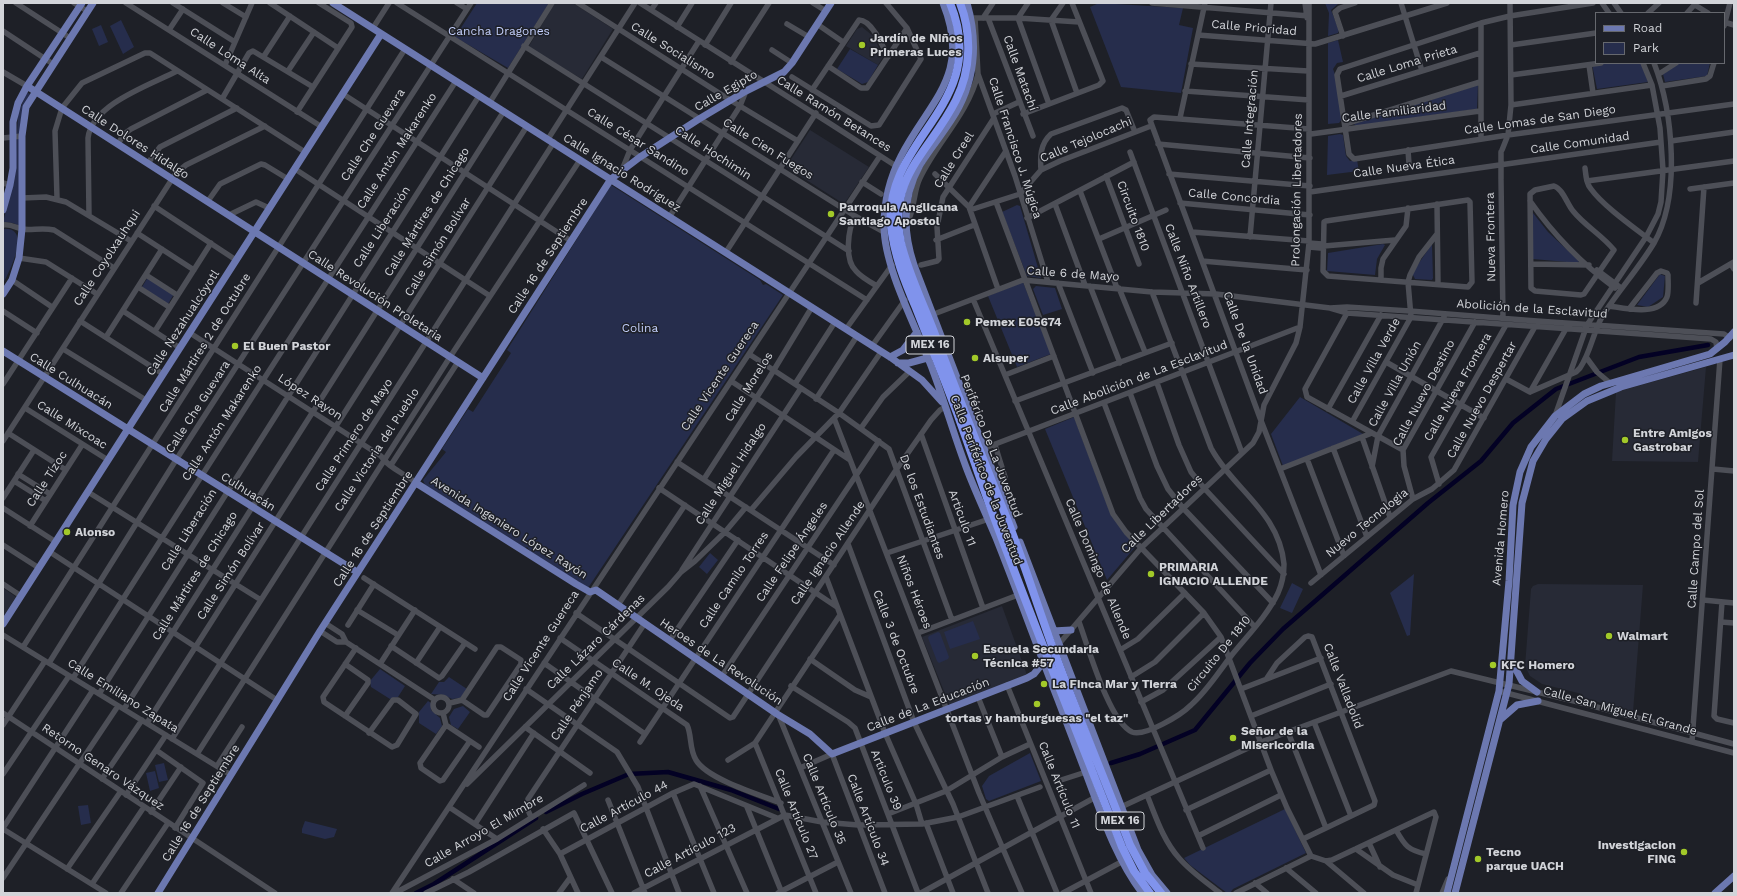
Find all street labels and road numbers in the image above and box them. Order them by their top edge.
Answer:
street label: Calle Prioridad [1211,17,1297,39]
street label: Calle Socialismo [628,19,718,83]
street label: Calle Loma Alta [187,25,273,87]
street label: Calle Matachí [1000,33,1040,113]
street label: Calle Loma Prieta [1355,42,1459,86]
street label: Calle Egipto [692,67,760,115]
street label: Calle Integración [1239,69,1261,169]
street label: Calle Ramón Betances [774,73,894,155]
street label: Calle Francisco J. Múgica [985,75,1045,221]
street label: Calle Che Guevara [338,86,408,184]
street label: Calle Antón Makarenko [354,90,440,212]
street label: Calle Familiaridad [1341,98,1447,126]
street label: Calle Dolores Hidalgo [78,102,192,182]
street label: Calle Lomas de San Diego [1463,102,1617,138]
street label: Calle César Sandino [584,105,692,179]
street label: Prolongación Libertadores [1288,113,1306,267]
street label: Calle Tejolocachi [1038,114,1134,166]
street label: Calle Cien Fuegos [720,115,816,183]
street label: Calle Hochimin [672,123,754,183]
street label: Calle Creel [931,129,977,191]
street label: Calle Comunidad [1529,129,1631,157]
street label: Calle Ignacio Rodríguez [560,131,684,215]
street label: Calle Mártires de Chicago [381,145,473,279]
street label: Calle Nueva Ética [1352,153,1456,181]
street label: Circuito 1810 [1114,179,1152,253]
street label: Calle Liberación [350,184,414,270]
street label: Calle Concordia [1187,186,1281,208]
street label: Nueva Frontera [1483,192,1499,282]
street label: Calle Simón Bolívar [402,195,474,299]
street label: Calle 16 de Septiembre [505,195,591,317]
street label: Calle Coyolxauhqui [71,207,143,309]
street label: Calle Niño Artillero [1161,222,1215,330]
street label: Calle Revolución Proletaria [305,247,445,345]
street label: Calle 6 de Mayo [1026,264,1120,284]
street label: Calle Nezahualcóyotl [143,267,223,379]
street label: Calle Mártires 2 de Octubre [156,270,254,416]
street label: Calle De la Unidad [1220,290,1270,396]
street label: Abolición de la Esclavitud [1456,297,1608,321]
street label: Calle Villa Verde [1344,316,1404,406]
street label: Calle Vicente Guereca [678,318,762,434]
street label: Calle Nueva Frontera [1421,330,1495,444]
road number: MEX 16 [906,336,954,354]
street label: Calle Nuevo Destino [1390,337,1458,449]
street label: Calle Abolición de La Esclavitud [1048,338,1230,418]
street label: Calle Villa Unión [1365,338,1425,430]
street label: Calle Nuevo Despertar [1444,339,1520,461]
street label: Calle Morelos [722,349,776,425]
street label: Calle Culhuacán [27,350,115,412]
street label: Calle Che Guevara [163,358,233,456]
street label: Calle Antón Makarenko [179,362,265,484]
street label: López Rayon [275,371,345,423]
street label: Periférico De La Juventud [957,372,1025,520]
street label: Calle Primero de Mayo [312,376,396,494]
street label: Calle Victoria del Pueblo [332,385,422,515]
street label: Calle Periférico de la Juventud [947,393,1025,567]
street label: Calle Mixcoac [34,398,110,452]
street label: Calle Miguel Hidalgo [693,420,769,528]
street label: Calle Tízoc [24,448,70,510]
street label: De los Estudiantes [896,453,948,561]
street label: Calle 16 de Septiembre [330,468,416,590]
street label: Culhuacán [218,470,278,514]
street label: Calle Libertadores [1118,472,1206,556]
street label: Avenida Ingeniero López Rayón [428,474,590,582]
street label: Nuevo Tecnologia [1323,485,1411,561]
street label: Calle Liberación [158,486,220,574]
street label: Articulo 11 [945,488,979,548]
street label: Calle Campo del Sol [1685,489,1707,609]
street label: Avenida Homero [1490,490,1512,586]
street label: Calle Domingo de Allende [1062,496,1134,642]
street label: Calle Ignacio Allende [788,498,868,608]
street label: Calle Felipe Ángeles [753,499,831,605]
street label: Calle Mártires de Chicago [149,509,241,643]
street label: Calle Simón Bolívar [194,519,268,623]
street label: Calle Camilo Torres [696,529,772,631]
street label: Niños Héroes [893,553,935,631]
street label: Calle Vicente Guereca [500,588,582,704]
street label: Calle 3 de Octubre [870,588,922,696]
street label: Calle Lázaro Cárdenas [544,591,648,693]
street label: Circuito De 1810 [1184,613,1254,695]
street label: Heroes de La Revolución [657,615,785,709]
street label: Calle Valladolid [1320,641,1366,731]
street label: Calle M. Ojeda [609,655,687,715]
street label: Calle Emiliano Zapata [65,656,181,736]
street label: Calle Pénjamo [548,666,606,744]
street label: Calle de La Educación [865,675,991,735]
street label: Calle San Miguel El Grande [1541,684,1699,738]
street label: Retorno Genaro Vázquez [39,721,167,813]
street label: Calle Artículo 11 [1035,739,1083,831]
street label: Calle 16 de Septiembre [159,742,243,864]
street label: Articulo 39 [867,748,905,812]
street label: Calle Artículo 35 [799,751,849,847]
street label: Calle Artículo 27 [771,767,821,861]
street label: Calle Artículo 34 [844,772,892,868]
street label: Calle Artículo 44 [577,778,671,836]
street label: Calle Arroyo El Mimbre [422,791,546,871]
road number: MEX 16 [1096,812,1144,830]
street label: Calle Artículo 123 [642,821,738,881]

